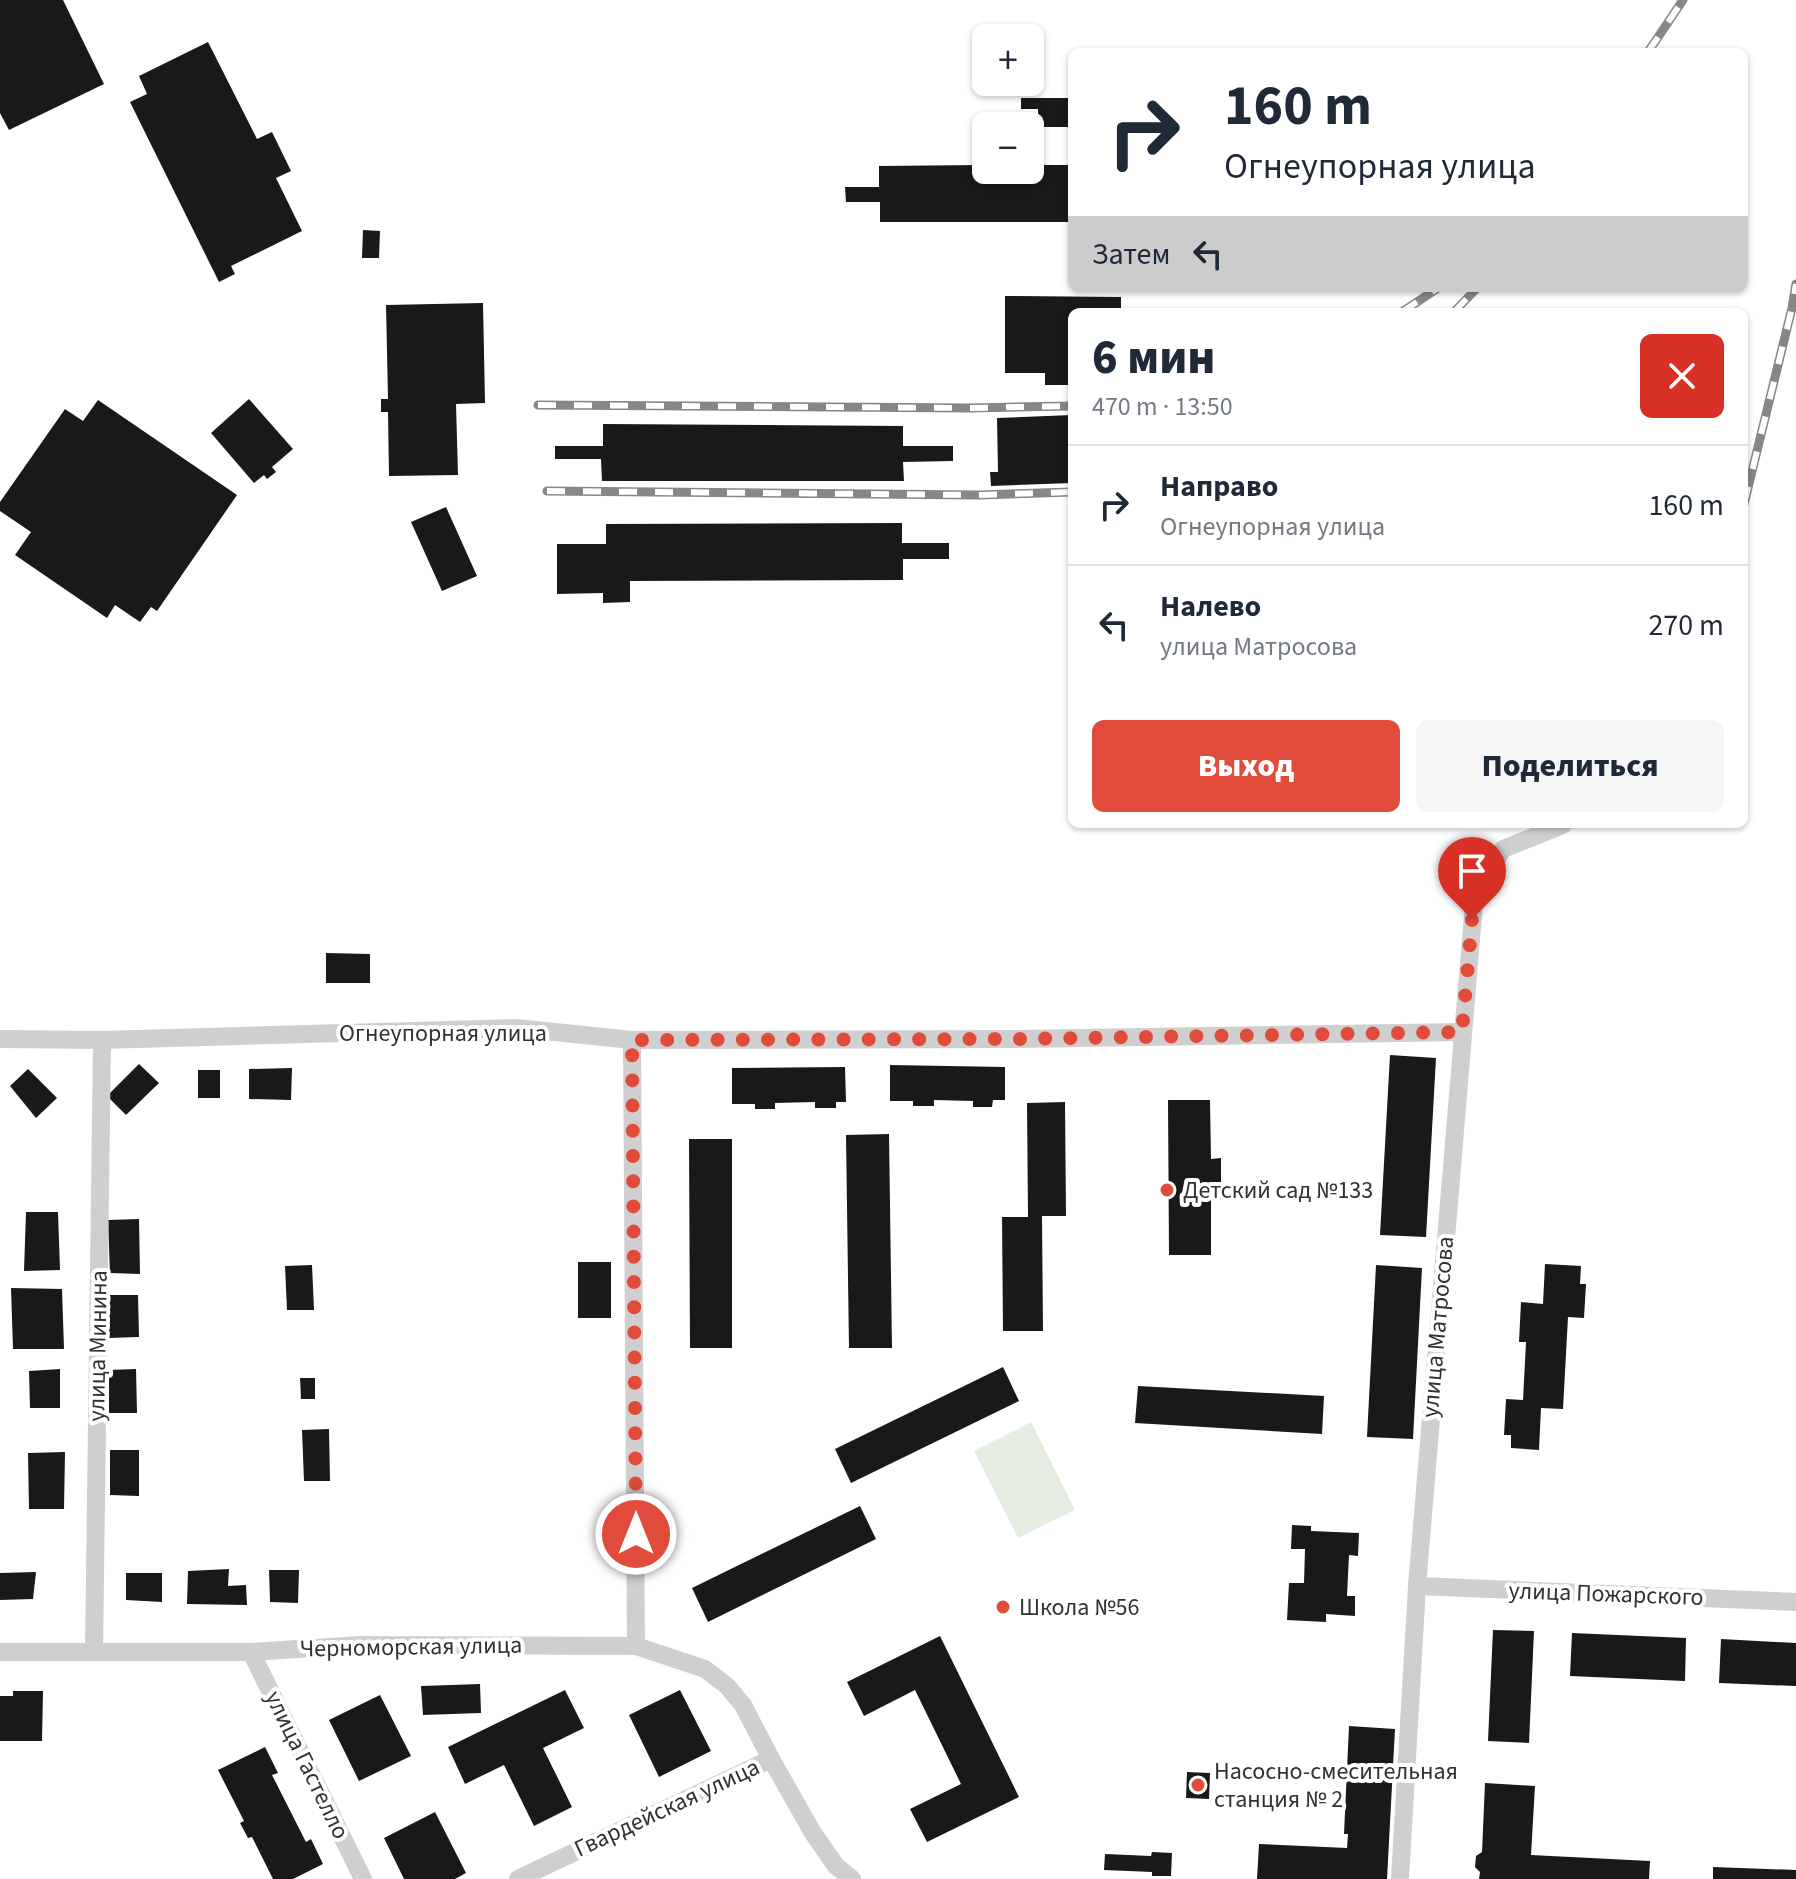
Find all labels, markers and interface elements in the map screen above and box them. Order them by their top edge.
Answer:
map controls [972,24,1044,184]
button: + [972,24,1044,96]
text: 160 m [1224,67,1372,146]
icon: right [1092,80,1196,184]
button: − [972,112,1044,184]
text: Огнеупорная улица [1224,141,1536,192]
icon: left [1186,232,1230,276]
text: Затем [1092,233,1170,276]
text: 6 мин [1092,324,1215,392]
button: close [1640,334,1724,418]
text: 470 m · 13:50 [1092,388,1233,425]
text: Направо [1160,465,1278,508]
icon: right [1092,483,1136,527]
text: 160 m [1648,484,1724,527]
text: Огнеупорная улица [1160,508,1385,545]
text: Налево [1160,585,1261,628]
icon: left [1092,603,1136,647]
text: 270 m [1648,604,1724,647]
text: улица Матросова [1160,628,1357,665]
button: Выход [1092,720,1400,812]
button: Поделиться [1416,720,1724,812]
pin [1438,837,1506,919]
icon: arrive [1450,849,1494,893]
street label: Огнеупорная улица [339,1016,547,1051]
place label: Детский сад №133 [1183,1173,1373,1208]
marker: Детский сад №133 [1158,1181,1176,1199]
street label: улица Матросова [1413,1235,1463,1419]
street label: улица Минина [79,1270,117,1422]
position arrow [594,1492,678,1576]
street label: улица Пожарского [1508,1573,1704,1615]
place label: Школа №56 [1019,1590,1139,1625]
marker: Школа №56 [994,1598,1012,1616]
street label: Черноморская улица [300,1628,522,1666]
street label: улица Гастелло [256,1685,358,1845]
street label: Гвардейская улица [568,1750,766,1866]
place label: Насосно-смесительная станция № 2 [1214,1754,1458,1817]
marker: Насосно-смесительная станция № 2 [1189,1776,1207,1794]

